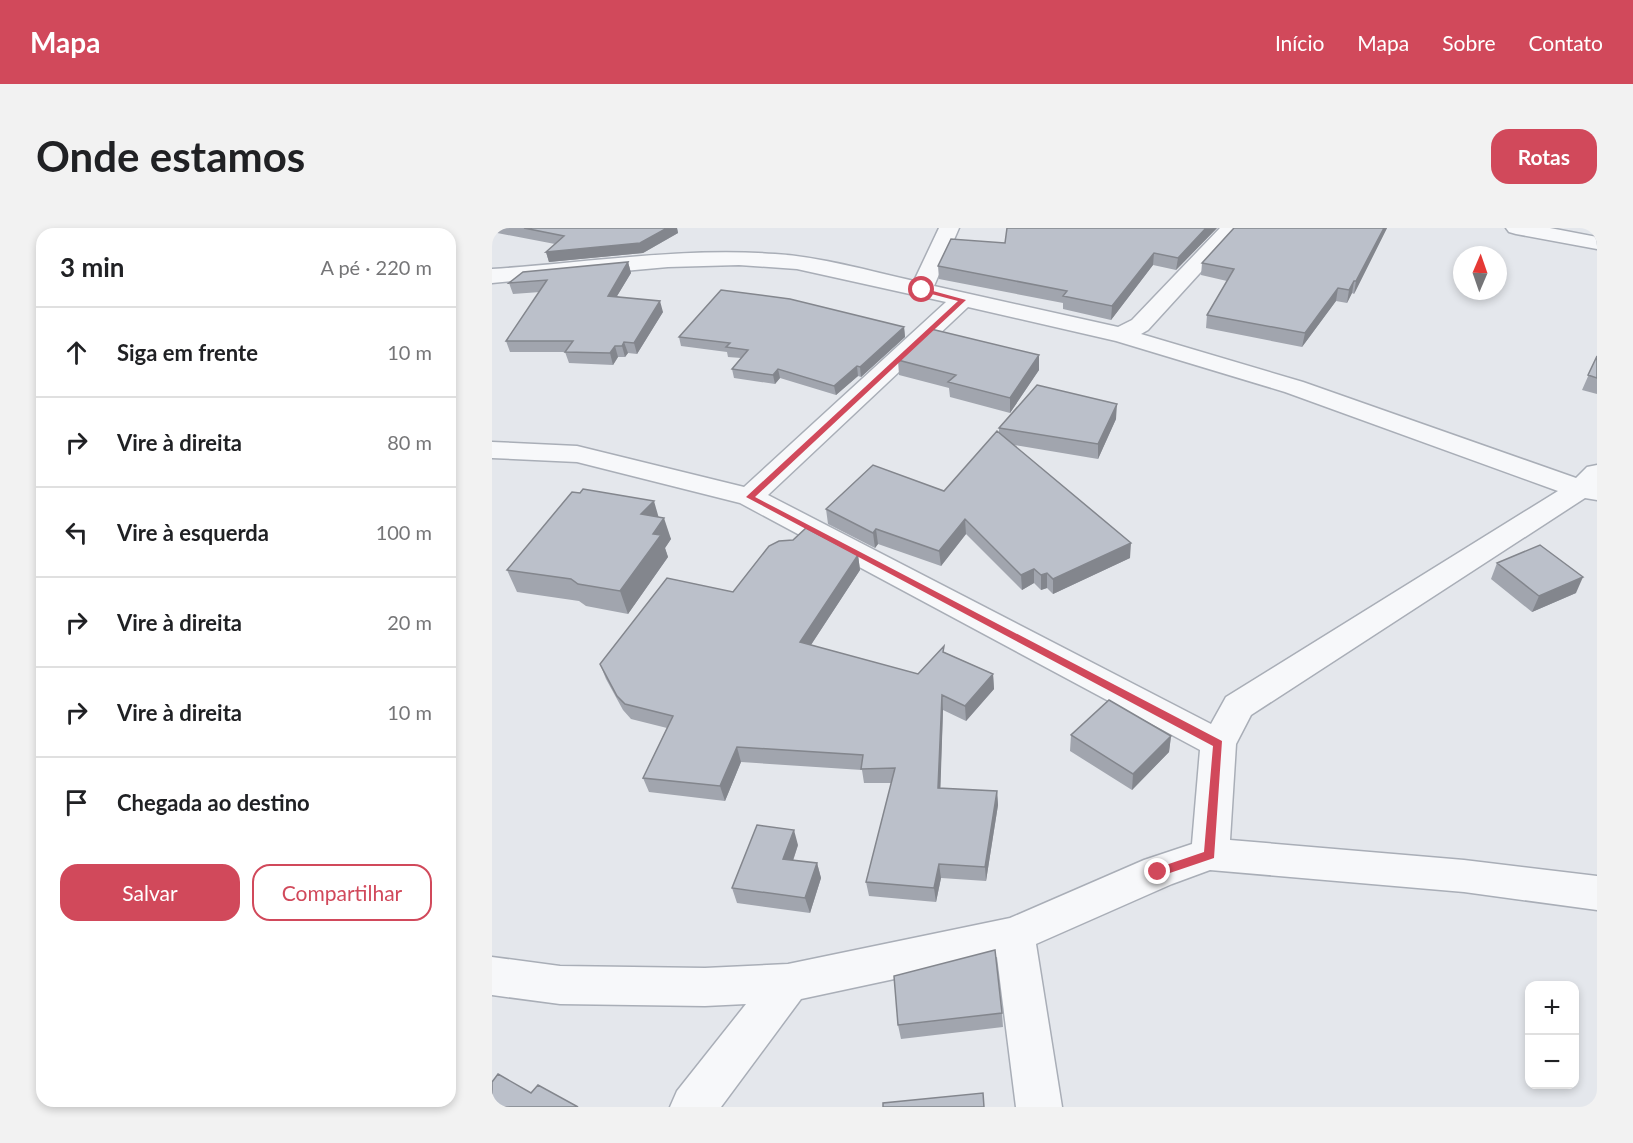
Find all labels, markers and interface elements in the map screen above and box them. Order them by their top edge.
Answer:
text: Mapa [30,25,100,59]
text: Início [1275,30,1324,55]
text: Mapa [1357,30,1409,55]
text: Sobre [1442,30,1495,55]
text: Contato [1528,30,1603,55]
button: Rotas [1491,129,1597,184]
text: Onde estamos [36,131,305,181]
north arrow [1453,246,1507,300]
text: 3 min [60,251,124,283]
text: A pé · 220 m [320,255,432,279]
route start [908,276,934,302]
icon: ahead [60,336,93,369]
text: Siga em frente [117,339,258,366]
text: 10 m [387,340,432,364]
icon: right [60,426,93,459]
text: Vire à direita [117,429,242,456]
text: 80 m [387,430,432,454]
icon: left [60,516,93,549]
text: Vire à esquerda [117,519,269,546]
text: 100 m [376,520,432,544]
icon: right [60,606,93,639]
text: Vire à direita [117,609,242,636]
text: 20 m [387,610,432,634]
icon: right [60,696,93,729]
text: Vire à direita [117,699,242,726]
text: 10 m [387,700,432,724]
icon: arrive [60,786,93,819]
text: Chegada ao destino [117,789,310,816]
route end [1144,858,1170,884]
button: Salvar [60,864,240,921]
button: Compartilhar [252,864,432,921]
map controls [1525,981,1579,1089]
button: + [1525,981,1579,1035]
button: − [1525,1035,1579,1089]

